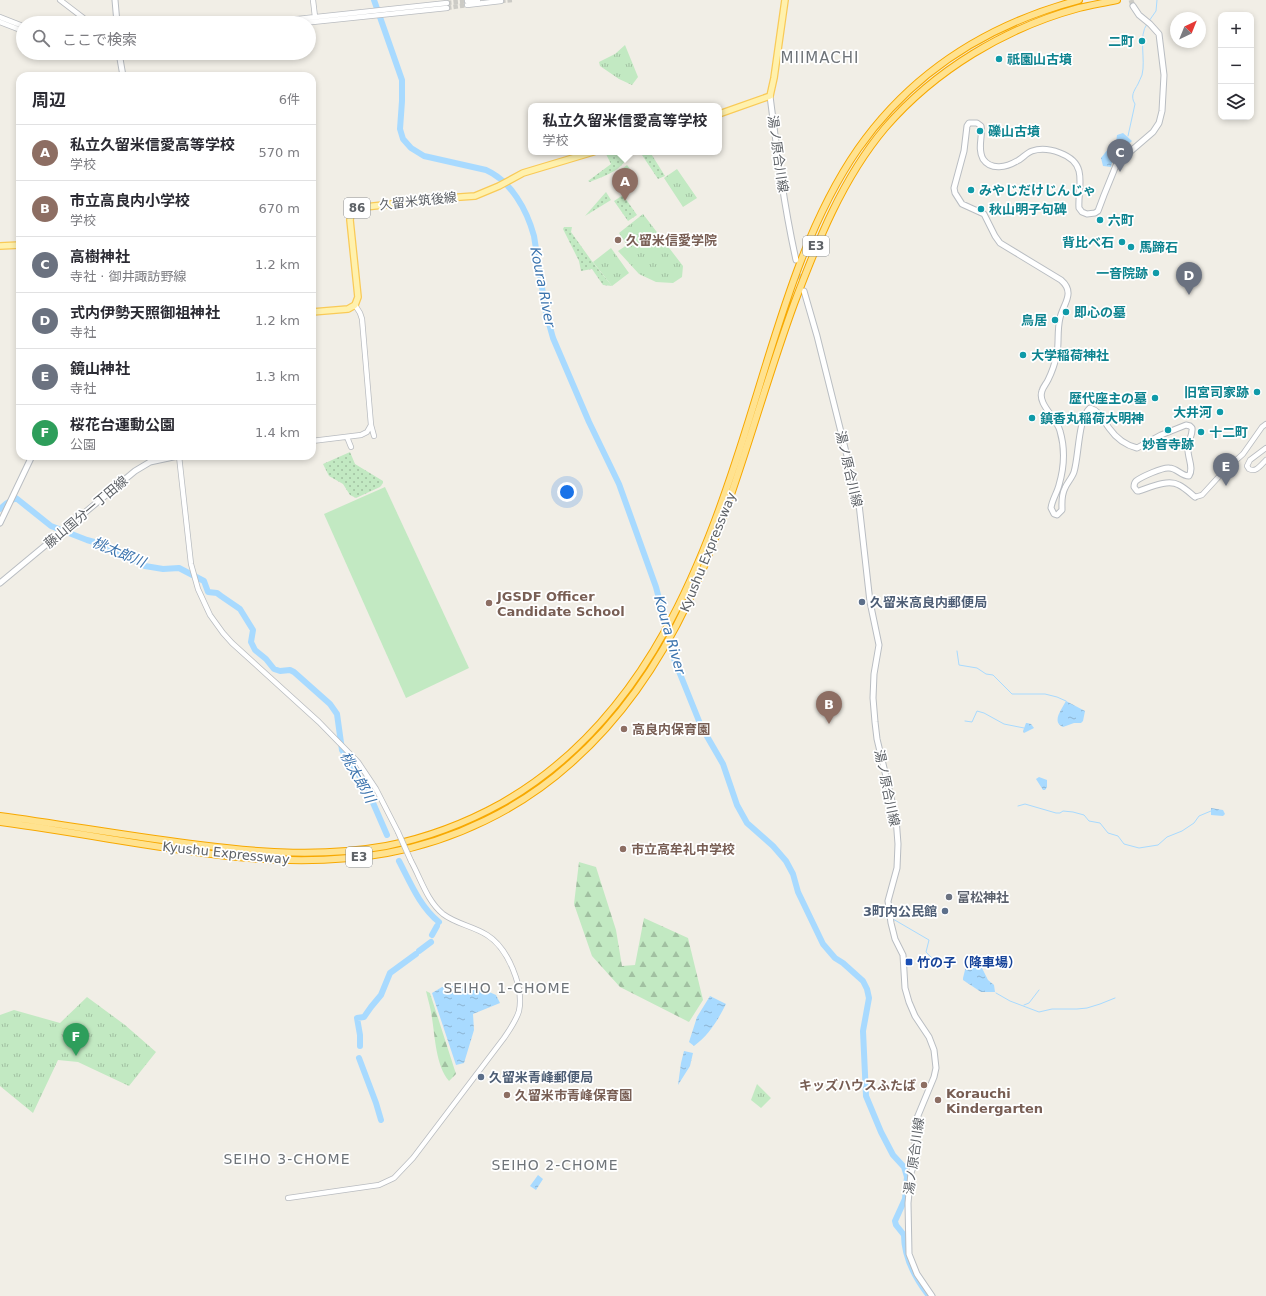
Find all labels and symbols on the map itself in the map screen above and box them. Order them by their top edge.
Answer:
north arrow [1170,12,1206,48]
place label: 二町 [1108,34,1134,49]
marker: 二町 [1137,36,1147,46]
district label: MIIMACHI [781,49,859,67]
place label: 祇園山古墳 [1007,52,1072,67]
marker: 祇園山古墳 [994,54,1004,64]
street label: 湯ノ原合川線 [765,114,791,194]
place label: 礫山古墳 [988,124,1040,139]
marker: 礫山古墳 [975,126,985,136]
pin: C [1107,139,1133,172]
pin: A [612,168,638,201]
place label: みやじだけじんじゃ [979,183,1096,198]
marker: みやじだけじんじゃ [966,185,976,195]
street label: 久留米筑後線 [378,189,458,213]
road number: 86 [344,198,370,218]
place label: 秋山明子句碑 [989,202,1067,217]
marker: 秋山明子句碑 [976,204,986,214]
place label: 六町 [1108,213,1134,228]
marker: 六町 [1095,215,1105,225]
place label: 久留米信愛学院 [626,233,717,248]
marker: 久留米信愛学院 [613,235,623,245]
place label: 背比べ石 [1062,235,1114,250]
road number: E3 [803,236,829,256]
marker: 背比べ石 [1117,237,1127,247]
place label: 馬蹄石 [1139,240,1178,255]
marker: 馬蹄石 [1126,242,1136,252]
water label: Koura River [527,246,559,330]
pin: D [1176,262,1202,295]
place label: 一音院跡 [1096,266,1148,281]
marker: 一音院跡 [1151,268,1161,278]
place label: 即心の墓 [1074,305,1126,320]
marker: 即心の墓 [1061,307,1071,317]
place label: 鳥居 [1021,313,1047,328]
marker: 鳥居 [1050,315,1060,325]
place label: 大学稲荷神社 [1031,348,1109,363]
marker: 大学稲荷神社 [1018,350,1028,360]
place label: 旧宮司家跡 [1184,385,1249,400]
marker: 旧宮司家跡 [1252,387,1262,397]
place label: 歴代座主の墓 [1069,391,1147,406]
marker: 歴代座主の墓 [1150,393,1160,403]
place label: 大井河 [1173,405,1212,420]
marker: 大井河 [1215,407,1225,417]
place label: 鎮香丸稲荷大明神 [1040,411,1144,426]
marker: 鎮香丸稲荷大明神 [1027,413,1037,423]
marker: 妙音寺跡 [1163,425,1173,435]
place label: 十二町 [1209,425,1248,440]
marker: 十二町 [1196,427,1206,437]
street label: 湯ノ原合川線 [833,429,865,509]
place label: 妙音寺跡 [1142,437,1194,452]
pin: E [1213,453,1239,486]
street label: 藤山国分一丁田線 [41,473,131,551]
your location [557,482,577,502]
street label: Kyushu Expressway [677,490,739,614]
water label: 桃太郎川 [90,534,150,571]
place label: JGSDF Officer Candidate School [496,589,625,619]
water label: Koura River [651,594,689,677]
place label: 久留米高良内郵便局 [870,595,987,610]
marker: 久留米高良内郵便局 [857,597,867,607]
marker: JGSDF Officer Candidate School [484,598,494,608]
pin: B [816,691,842,724]
place label: 高良内保育園 [632,722,710,737]
marker: 高良内保育園 [619,724,629,734]
street label: 湯ノ原合川線 [872,748,902,828]
water label: 桃太郎川 [337,749,380,807]
street label: Kyushu Expressway [162,839,291,867]
place label: 市立高牟礼中学校 [631,842,735,857]
marker: 市立高牟礼中学校 [618,844,628,854]
road number: E3 [346,847,372,867]
place label: 富松神社 [957,890,1009,905]
marker: 富松神社 [944,892,954,902]
place label: 3町内公民館 [863,904,937,919]
marker: 3町内公民館 [940,906,950,916]
place label: 竹の子（降車場） [917,955,1021,970]
marker: 竹の子（降車場） [904,957,914,967]
district label: SEIHO 1-CHOME [443,980,571,996]
pin: F [63,1023,89,1056]
place label: 久留米青峰郵便局 [489,1070,593,1085]
marker: 久留米青峰郵便局 [476,1072,486,1082]
place label: キッズハウスふたば [799,1078,916,1093]
marker: キッズハウスふたば [919,1080,929,1090]
place label: Korauchi Kindergarten [946,1086,1043,1116]
place label: 久留米市青峰保育園 [515,1088,632,1103]
marker: 久留米市青峰保育園 [502,1090,512,1100]
marker: Korauchi Kindergarten [933,1095,943,1105]
street label: 湯ノ原合川線 [901,1116,927,1196]
district label: SEIHO 3-CHOME [223,1151,351,1167]
district label: SEIHO 2-CHOME [491,1157,619,1173]

